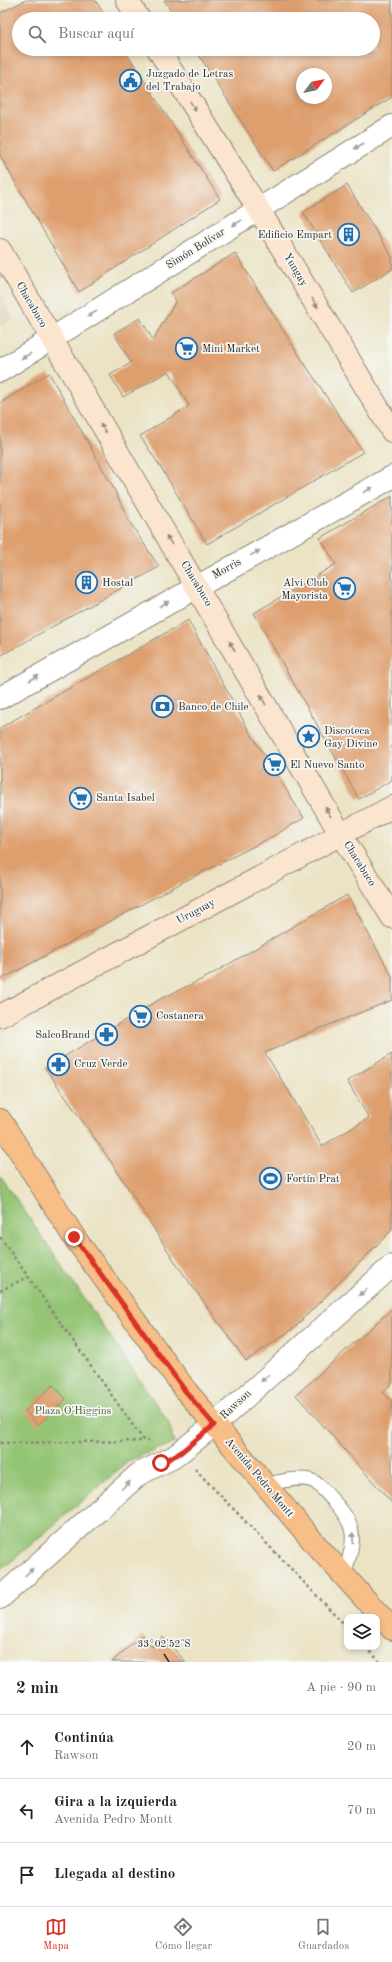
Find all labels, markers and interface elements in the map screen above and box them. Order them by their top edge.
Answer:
search box [12,12,380,56]
icon: search [26,23,48,45]
text: Buscar aquí [58,27,134,42]
public building icon: Juzgado de Letras del Trabajo [117,67,143,93]
north arrow [296,68,332,104]
place label: Juzgado de Letras del Trabajo [146,69,233,93]
one-way arrow [190,100,197,112]
one-way arrow [353,143,365,150]
one-way arrow [232,219,242,227]
building icon: Edificio Empart [335,222,361,248]
street label: Simón Bolívar [164,226,228,272]
place label: Edificio Empart [258,230,332,241]
street label: Yungay [281,252,309,289]
street label: Chacabuco [14,280,48,330]
one-way arrow [311,297,318,309]
one-way arrow [87,310,97,318]
supermarket icon: Mini Market [173,336,199,362]
place label: Mini Market [202,344,260,355]
one-way arrow [20,352,31,359]
one-way arrow [100,422,107,434]
one-way arrow [363,486,374,493]
one-way arrow [166,534,173,546]
one-way arrow [249,550,261,556]
street label: Morris [211,556,244,581]
street label: Chacabuco [178,559,214,609]
building icon: Hostal [73,570,99,596]
supermarket icon: Alvi Club Mayorista [331,576,357,602]
place label: Hostal [102,578,133,589]
place label: Alvi Club Mayorista [281,578,329,602]
one-way arrow [158,601,170,607]
one-way arrow [228,640,235,652]
one-way arrow [28,675,40,682]
bank icon: Banco de Chile [149,694,175,720]
one-way arrow [259,694,266,706]
place label: Banco de Chile [178,702,249,713]
place icon: Discoteca Gay Divine [296,724,322,750]
place label: Discoteca Gay Divine [324,726,377,750]
supermarket icon: El Nuevo Santo [261,752,287,778]
place label: El Nuevo Santo [290,760,364,771]
supermarket icon: Santa Isabel [68,785,94,811]
place label: Santa Isabel [96,793,155,804]
one-way arrow [324,807,331,818]
street label: Chacabuco [341,840,377,888]
street label: Uruguay [175,897,217,927]
supermarket icon: Costanera [127,1003,153,1029]
place label: Costanera [156,1011,204,1022]
pharmacy icon: SalcoBrand [93,1022,119,1048]
place label: SalcoBrand [35,1030,90,1041]
pharmacy icon: Cruz Verde [45,1051,71,1077]
place label: Cruz Verde [74,1059,127,1070]
sports icon: Fortín Prat [257,1166,283,1192]
place label: Fortín Prat [286,1174,340,1185]
route end [65,1228,83,1246]
one-way arrow [358,1287,368,1297]
one-way arrow [260,1374,271,1383]
street label: Rawson [218,1388,254,1422]
park label: Plaza O'Higgins [35,1406,112,1417]
street label: Avenida Pedro Montt [223,1436,296,1520]
route start [152,1454,170,1472]
one-way arrow [121,1481,131,1490]
one-way arrow [349,1532,356,1544]
one-way arrow [24,1567,34,1576]
map controls [344,1614,380,1650]
button: layers [344,1614,380,1650]
text: 33°02'52"S [137,1639,191,1649]
text: 2 min [16,1680,59,1697]
text: A pie · 90 m [306,1681,376,1694]
text: Continúa [54,1731,114,1746]
icon: ahead [16,1736,38,1758]
text: 20 m [347,1740,376,1753]
text: Rawson [54,1749,99,1762]
text: Gira a la izquierda [54,1795,177,1810]
icon: left [16,1800,38,1822]
text: 70 m [347,1804,376,1817]
text: Avenida Pedro Montt [54,1813,173,1826]
icon: arrive [16,1864,38,1886]
text: Llegada al destino [54,1867,175,1882]
tab: Mapa [43,1916,69,1954]
tab: Cómo llegar [155,1916,212,1954]
tab: Guardados [298,1916,349,1954]

